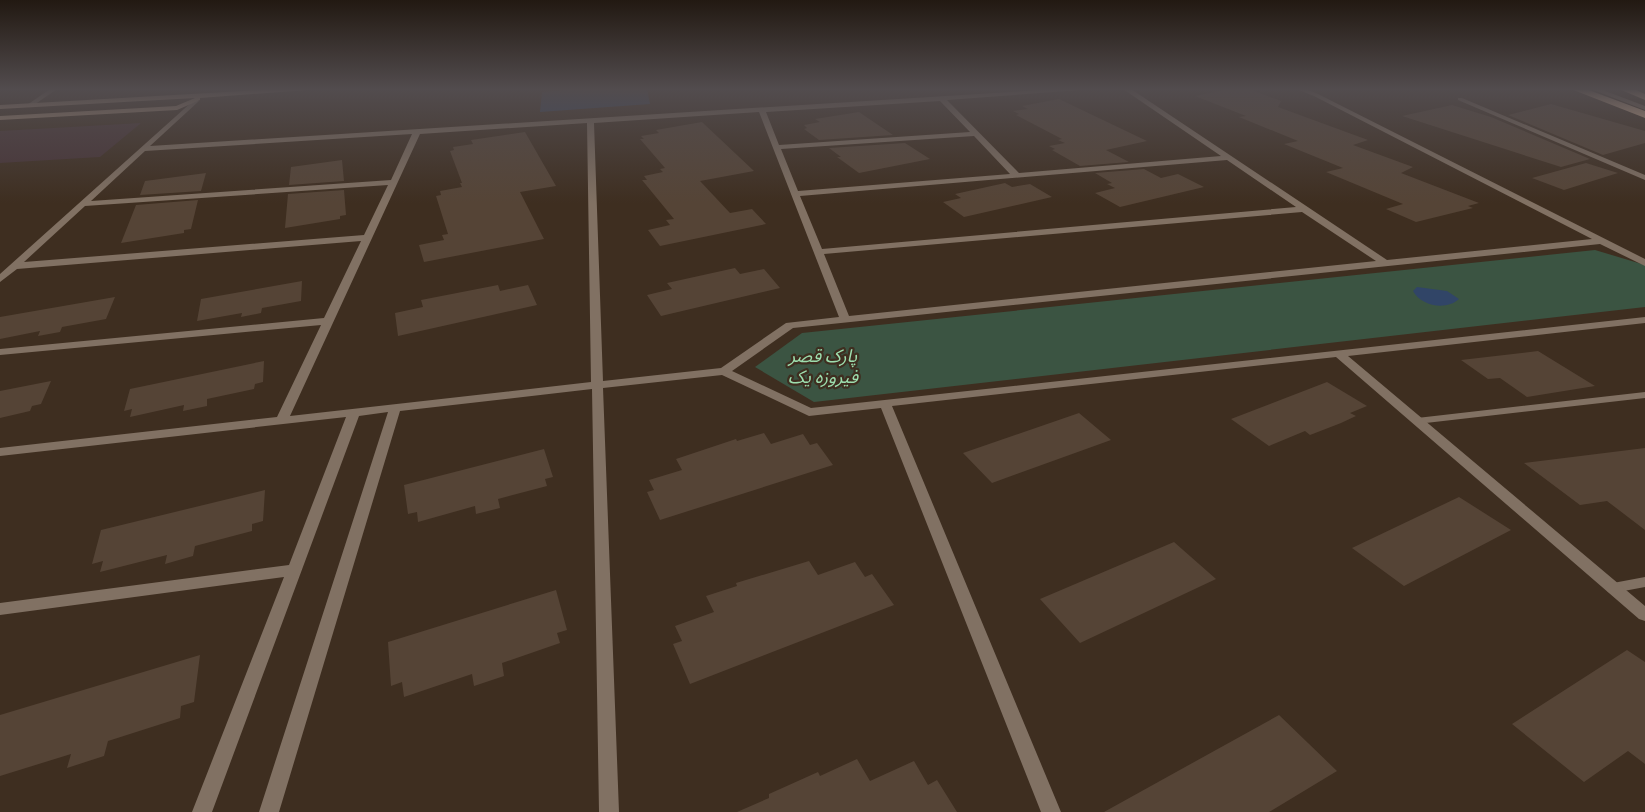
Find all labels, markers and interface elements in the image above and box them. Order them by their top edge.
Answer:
park label: پارک قصر فیروزه یک [787,344,859,388]

